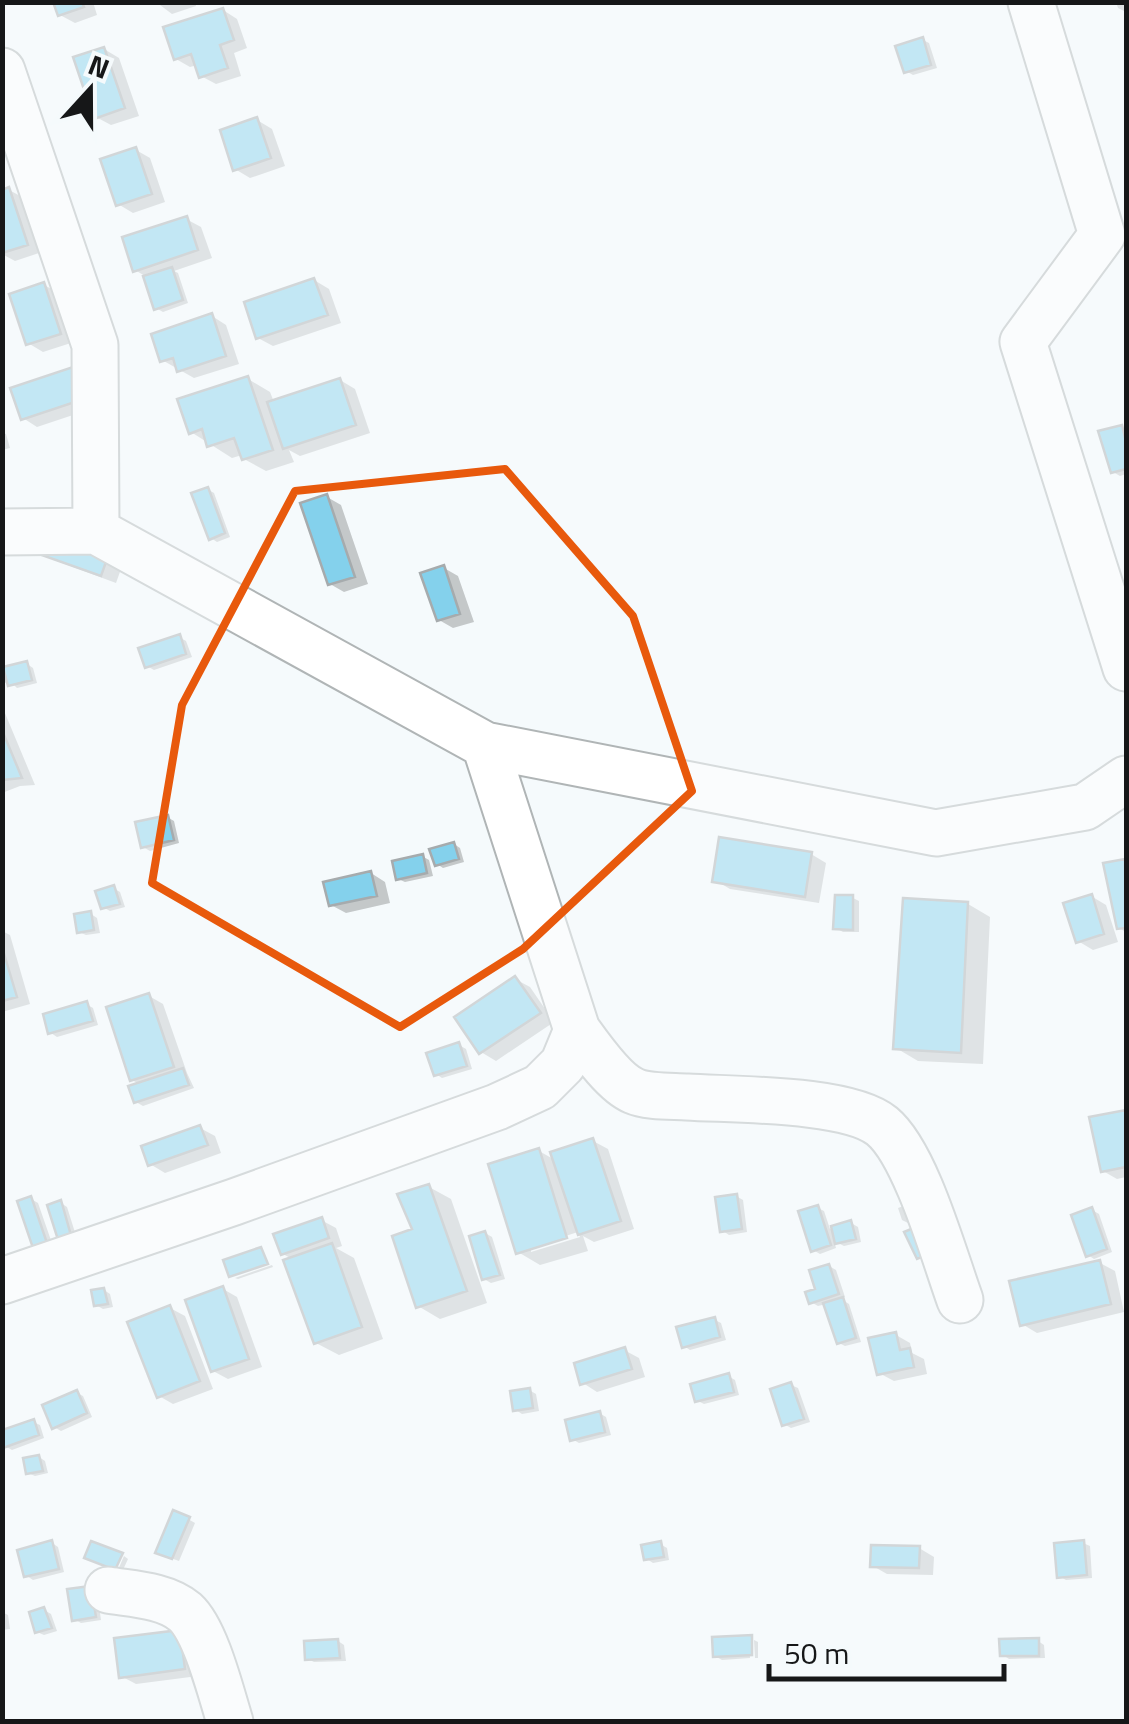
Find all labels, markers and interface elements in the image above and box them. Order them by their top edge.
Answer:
north arrow [40,40,140,140]
text: N [82,43,116,90]
scale bar [769,1619,1004,1681]
text: 50 m [784,1630,849,1676]

